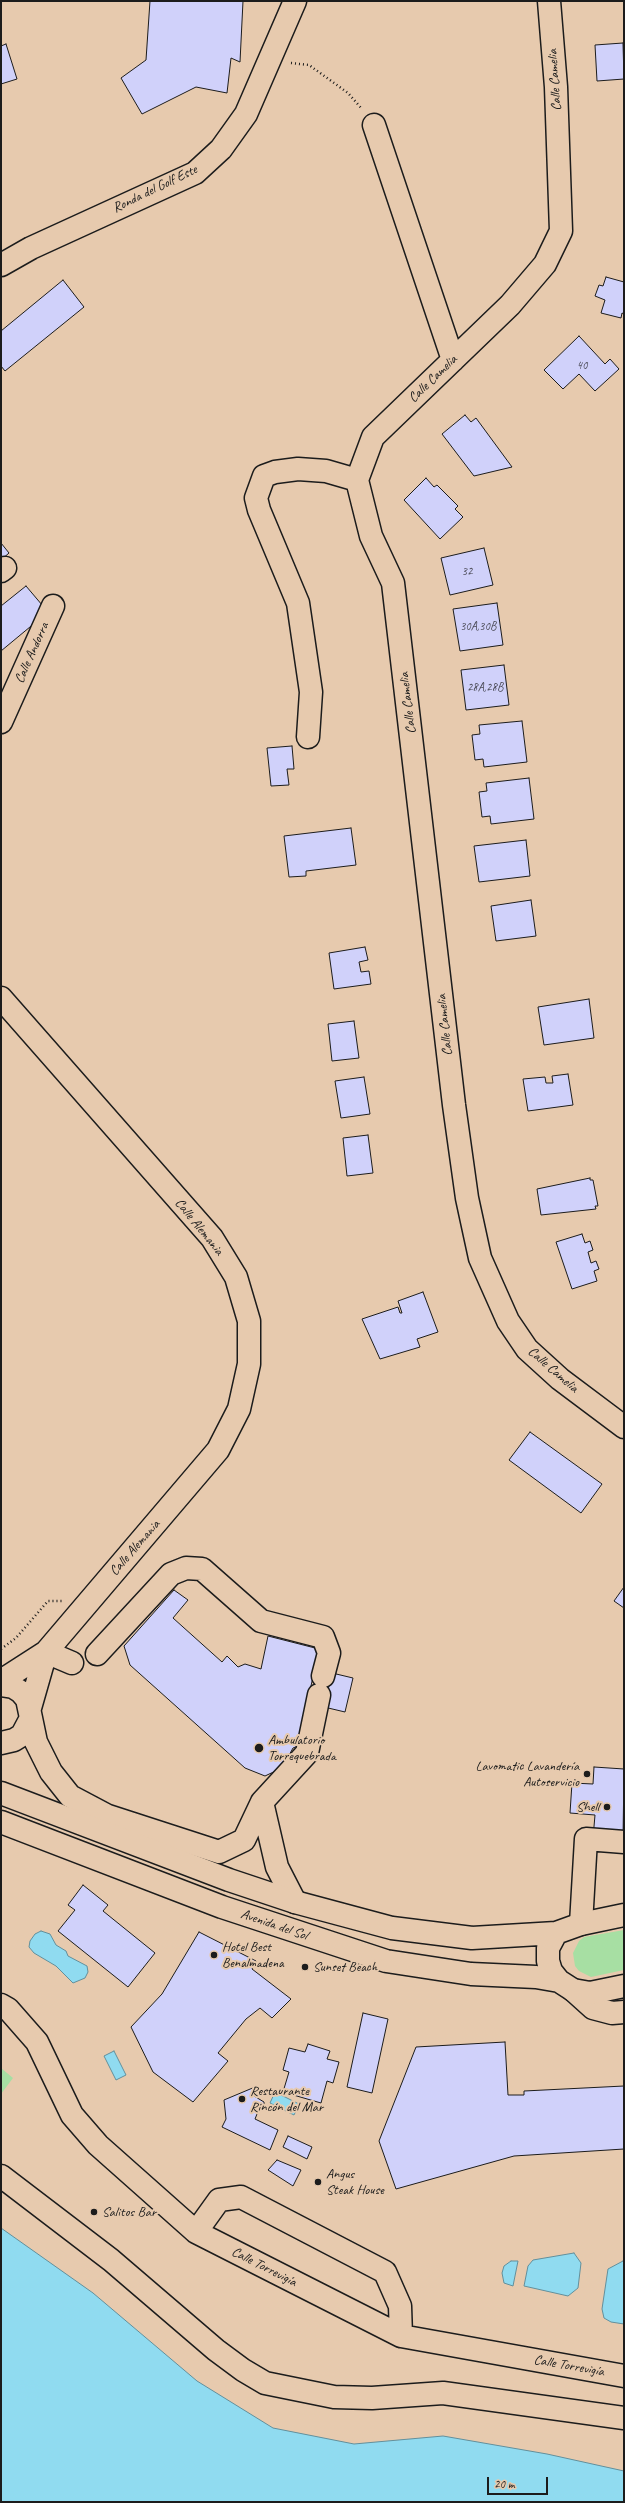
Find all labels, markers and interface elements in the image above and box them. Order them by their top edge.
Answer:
street label: Calle Camelia [544,49,566,111]
street label: Ronda del Golf Este [110,161,200,217]
street label: Calle Camelia [405,352,461,406]
house number: 40 [577,359,587,373]
house number: 32 [462,565,472,579]
street label: Calle Andorra [11,620,53,686]
house number: 30A,30B [460,620,496,634]
street label: Calle Camelia [396,671,420,735]
house number: 28A,28B [467,681,503,695]
street label: Calle Camelia [433,993,457,1057]
street label: Calle Alemania [171,1195,227,1259]
street label: Calle Camelia [524,1343,582,1397]
street label: Calle Alemania [106,1517,164,1579]
place label: Ambulatorio Torrequebrada [268,1732,336,1764]
marker: Ambulatorio Torrequebrada [253,1742,265,1754]
place label: Lavomatic Lavandería Autoservicio [476,1758,579,1790]
marker: Lavomatic Lavandería Autoservicio [582,1769,592,1779]
place label: Shell [576,1799,599,1815]
marker: Shell [602,1802,612,1812]
street label: Avenida del Sol [238,1906,310,1944]
place label: Hotel Best Benalmadena [222,1939,284,1972]
marker: Hotel Best Benalmadena [209,1950,219,1960]
place label: Sunset Beach [313,1959,377,1975]
marker: Sunset Beach [300,1962,310,1972]
place label: Restaurante Rincón del Mar [250,2083,323,2116]
marker: Restaurante Rincón del Mar [237,2094,247,2104]
place label: Angus Steak House [326,2166,384,2198]
marker: Angus Steak House [313,2177,323,2187]
place label: Salitos Bar [102,2204,156,2220]
marker: Salitos Bar [89,2207,99,2217]
street label: Calle Torrevigía [229,2243,299,2291]
street label: Calle Torrevigía [533,2352,605,2380]
scale bar [489,2469,550,2495]
text: 20 m [494,2476,514,2492]

